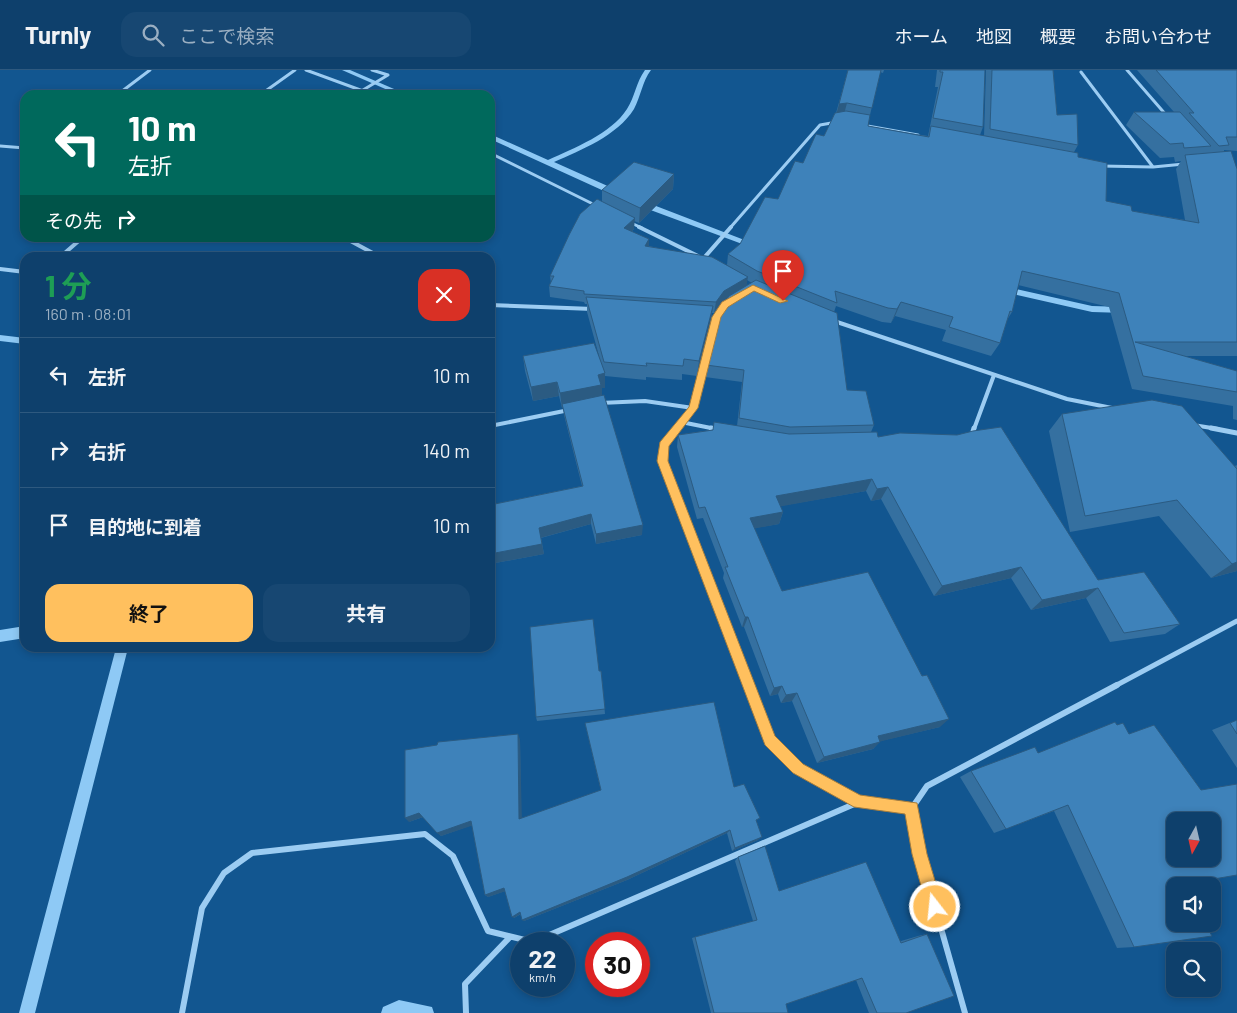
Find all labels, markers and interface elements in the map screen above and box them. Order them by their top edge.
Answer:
search box [121,12,471,57]
text: Turnly [25,20,91,49]
icon: search [139,21,167,49]
text: ここで検索 [179,24,274,47]
text: ホーム [895,25,948,47]
text: 地図 [976,25,1012,47]
text: 概要 [1040,25,1076,47]
text: お問い合わせ [1104,25,1212,47]
text: 10 m [128,106,197,148]
icon: left [45,110,110,175]
text: 左折 [128,152,172,178]
icon: right [112,205,140,233]
text: その先 [45,209,102,232]
pin [762,250,804,301]
icon: arrive [769,257,797,285]
text: 1 分 [45,267,92,303]
button: close [418,269,470,321]
text: 160 m · 08:01 [45,304,131,323]
icon: left [45,361,73,389]
text: 10 m [433,364,470,387]
text: 左折 [88,365,126,388]
icon: right [45,436,73,464]
text: 140 m [423,439,470,462]
text: 右折 [88,440,126,463]
icon: arrive [45,511,73,539]
text: 10 m [433,514,470,537]
text: 目的地に到着 [88,515,202,538]
button: 終了 [45,584,253,642]
button: 共有 [263,584,470,642]
north arrow [1166,812,1221,868]
map controls [1166,812,1221,997]
button: sound [1166,877,1221,932]
position arrow [908,880,960,932]
speed limit sign: 30 [585,932,650,997]
button: search [1166,942,1221,997]
text: 22 [528,943,557,973]
text: km/h [529,970,556,984]

